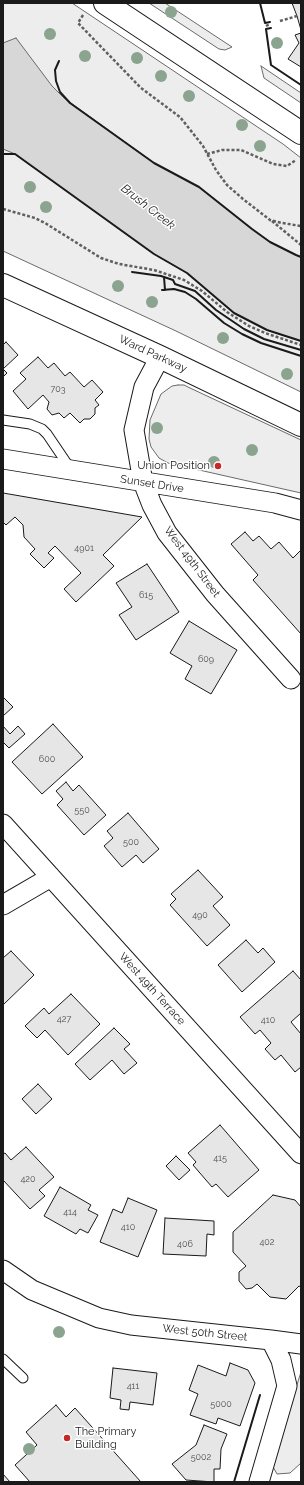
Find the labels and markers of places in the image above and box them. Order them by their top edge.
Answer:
place label: Union Position [137,459,210,473]
marker: Union Position [213,461,223,471]
place label: The Primary Building [75,1425,136,1451]
marker: The Primary Building [62,1433,72,1443]

